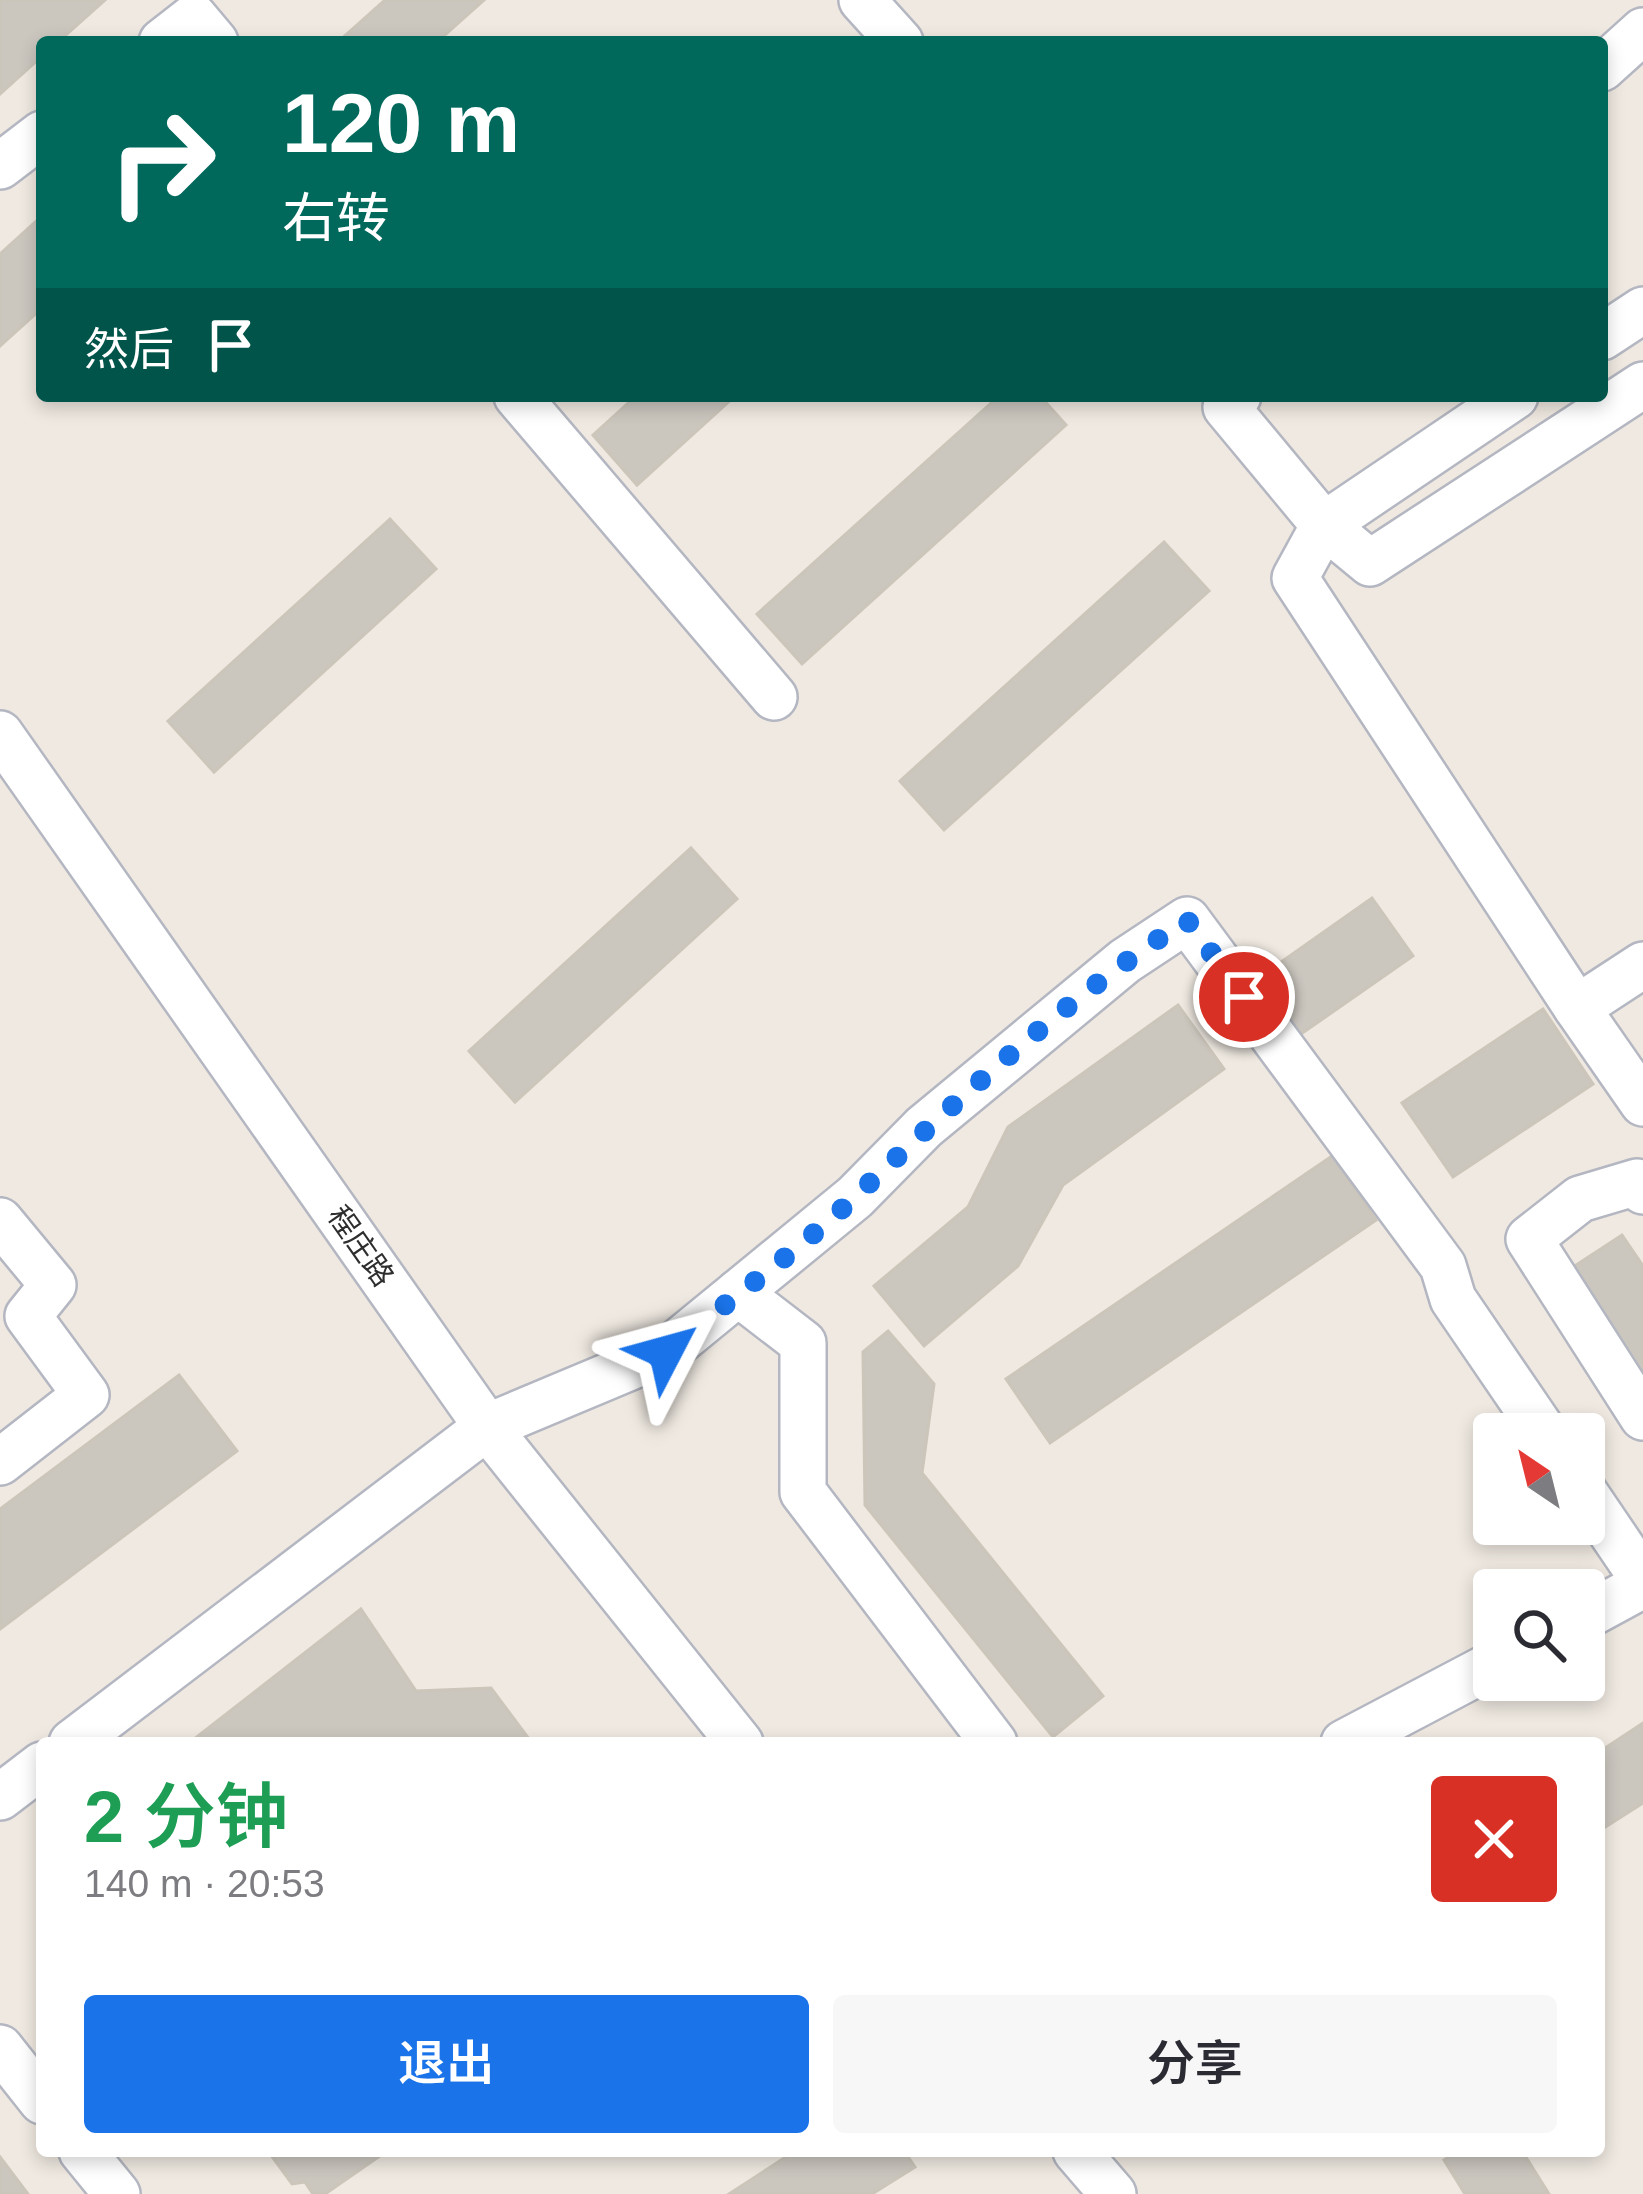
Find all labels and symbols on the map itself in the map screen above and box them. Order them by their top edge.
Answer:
pin [1193,946,1295,1048]
street label: 程庄路 [322,1200,400,1292]
position arrow [603,1289,729,1415]
north arrow [1473,1413,1605,1545]

